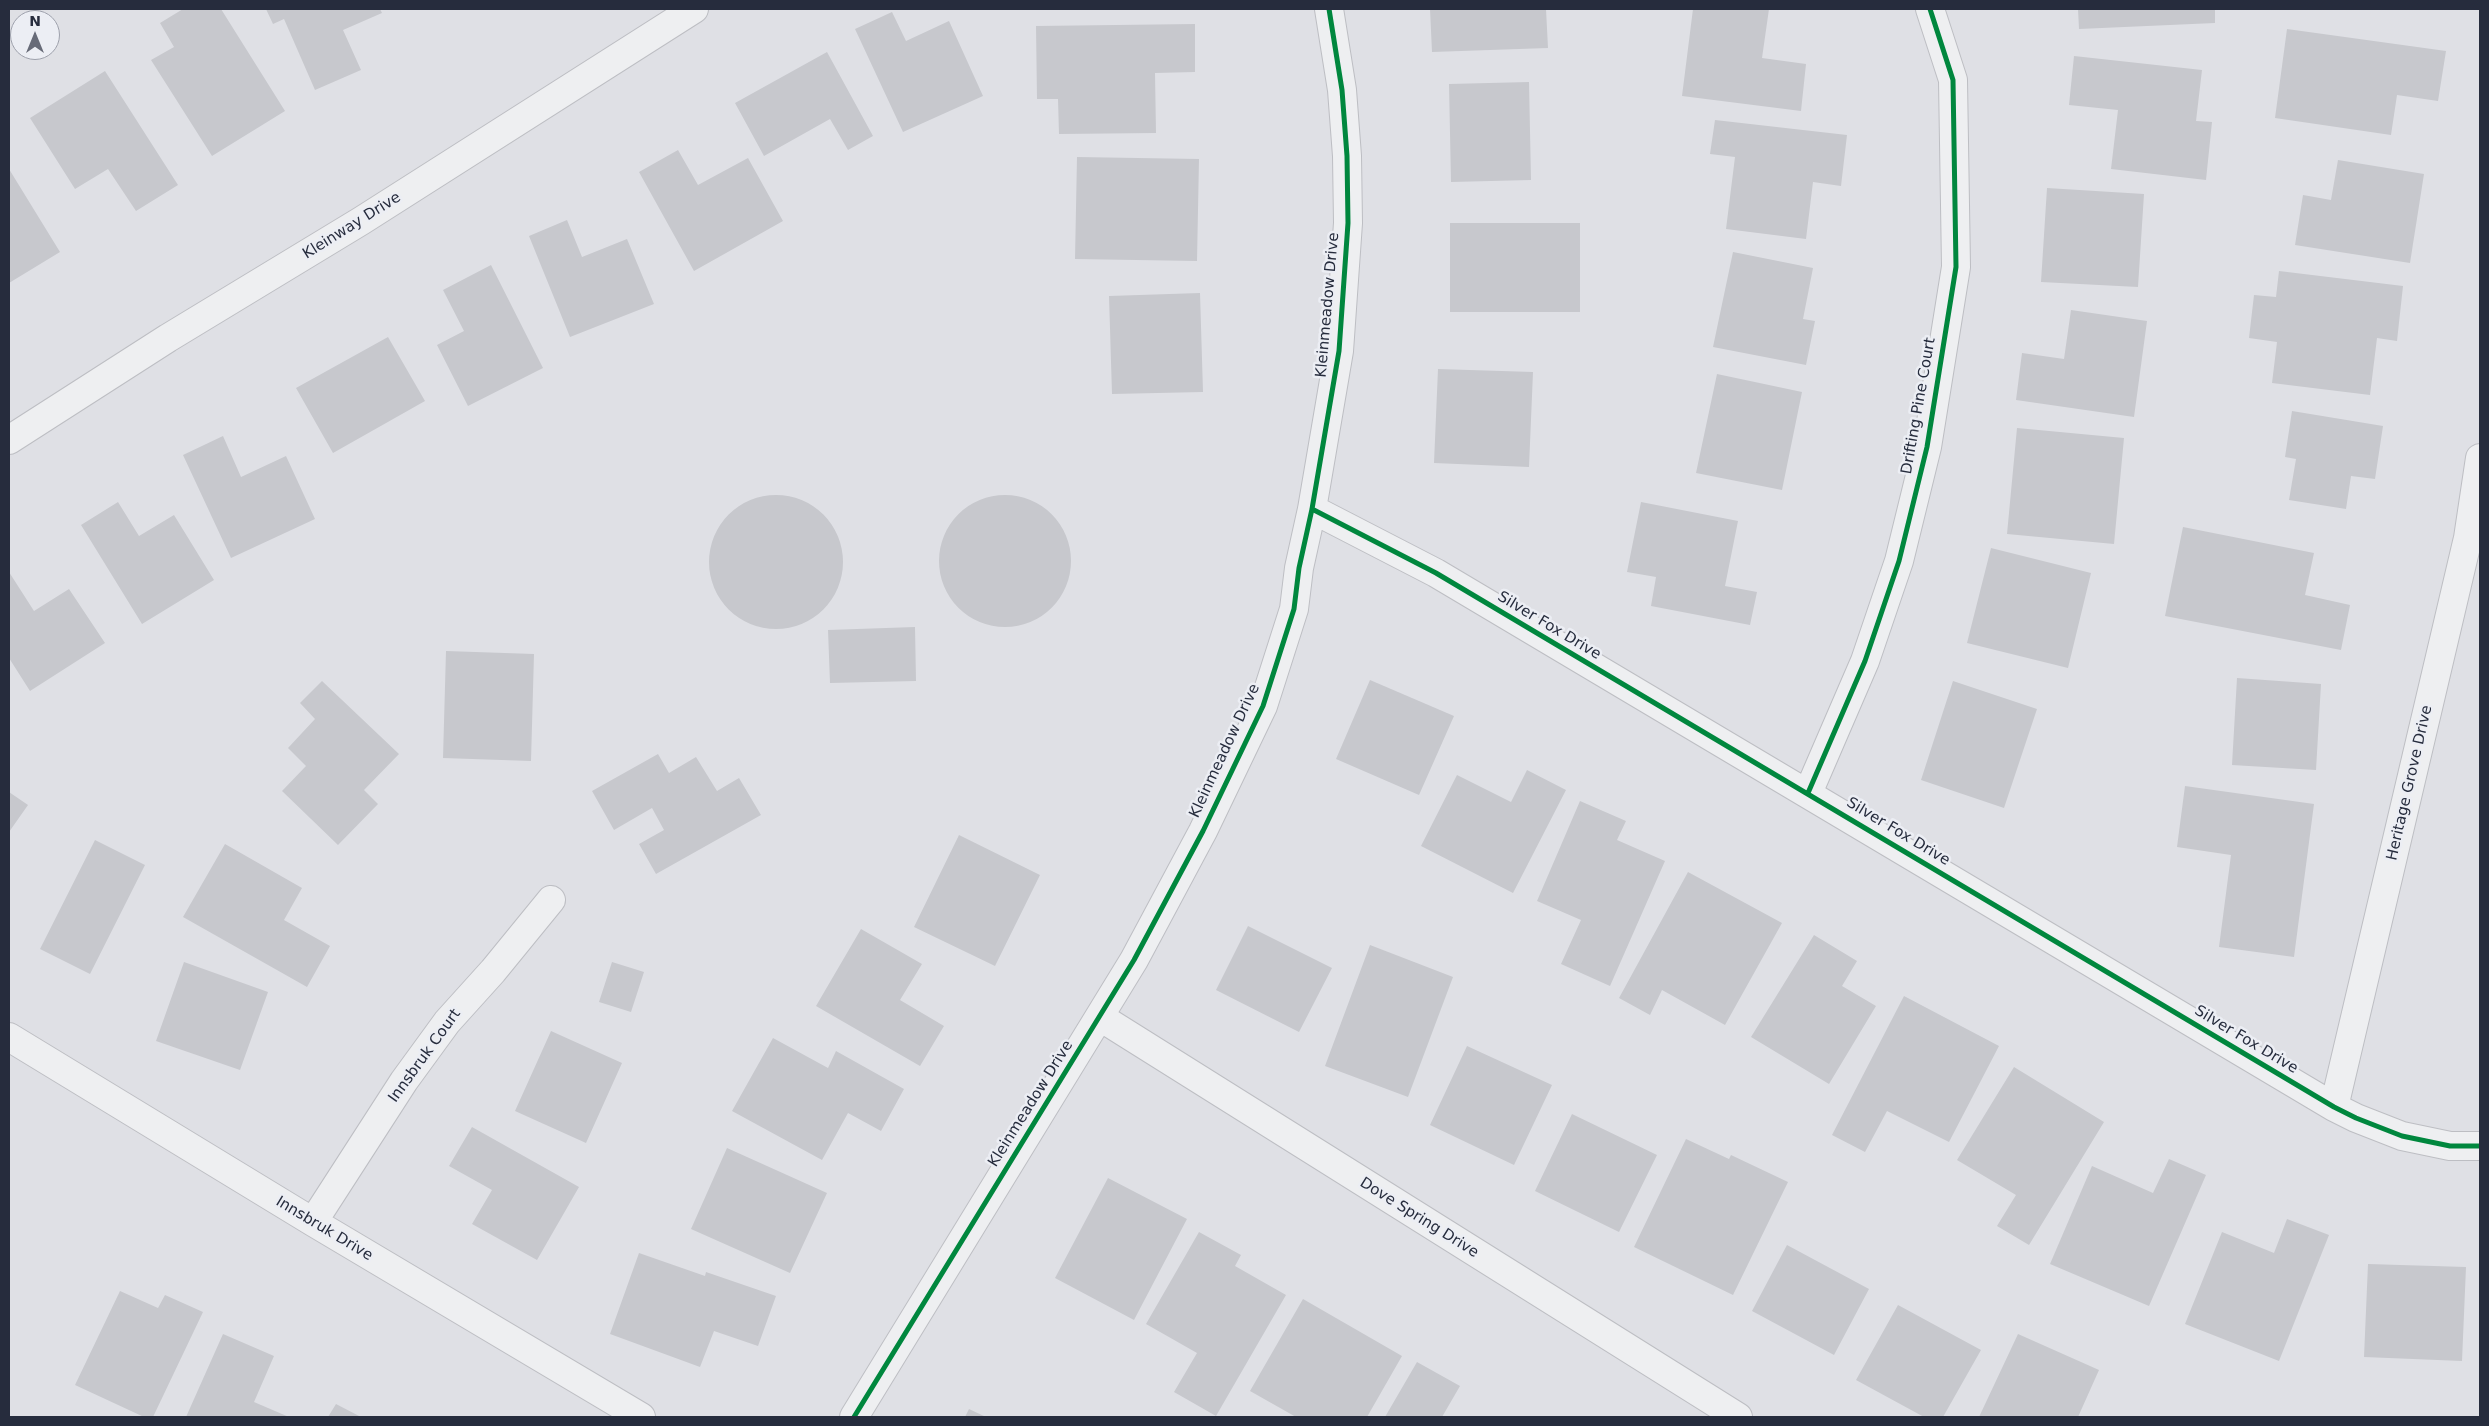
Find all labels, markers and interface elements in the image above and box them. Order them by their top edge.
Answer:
north arrow [10,10,60,60]
text: N [29,13,41,29]
street label: Kleinway Drive [300,189,404,263]
street label: Kleinmeadow Drive [1313,232,1343,378]
street label: Drifting Pine Court [1898,336,1940,476]
street label: Silver Fox Drive [1494,588,1604,664]
street label: Kleinmeadow Drive [1186,681,1264,821]
street label: Heritage Grove Drive [2383,704,2437,862]
street label: Silver Fox Drive [1843,794,1953,870]
street label: Silver Fox Drive [2191,1002,2301,1078]
street label: Innsbruk Court [385,1006,465,1106]
street label: Kleinmeadow Drive [985,1037,1077,1171]
street label: Dove Spring Drive [1356,1174,1482,1262]
street label: Innsbruk Drive [272,1193,376,1265]

